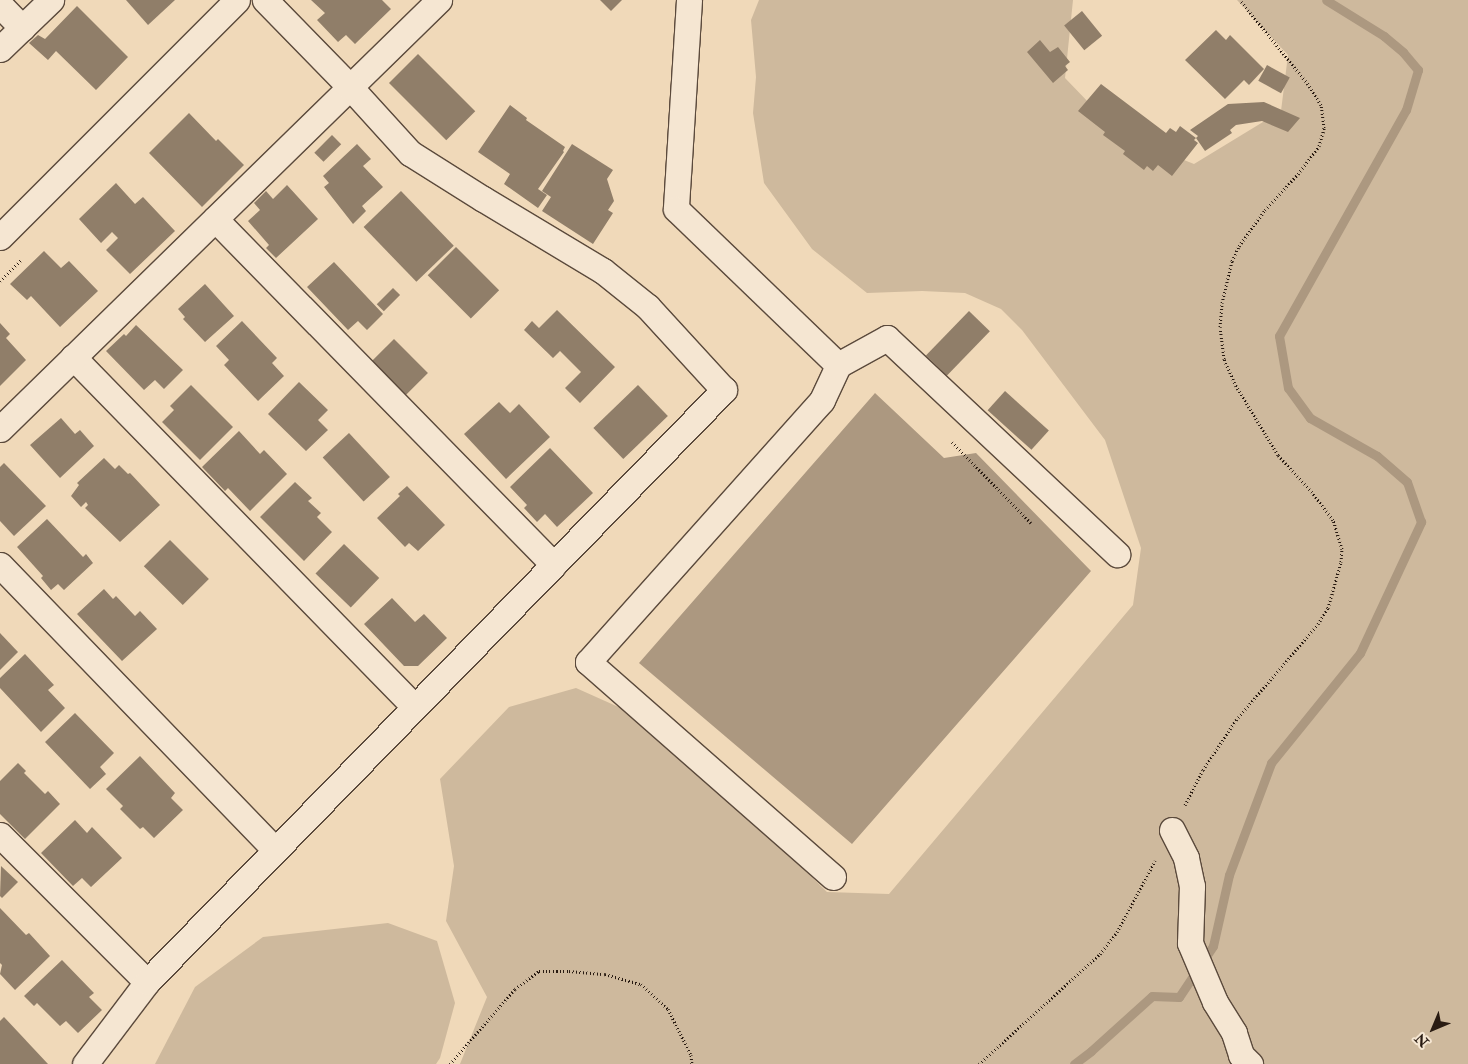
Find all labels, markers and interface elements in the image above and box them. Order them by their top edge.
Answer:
north arrow [1408,1004,1458,1054]
text: N [1412,1030,1432,1050]

